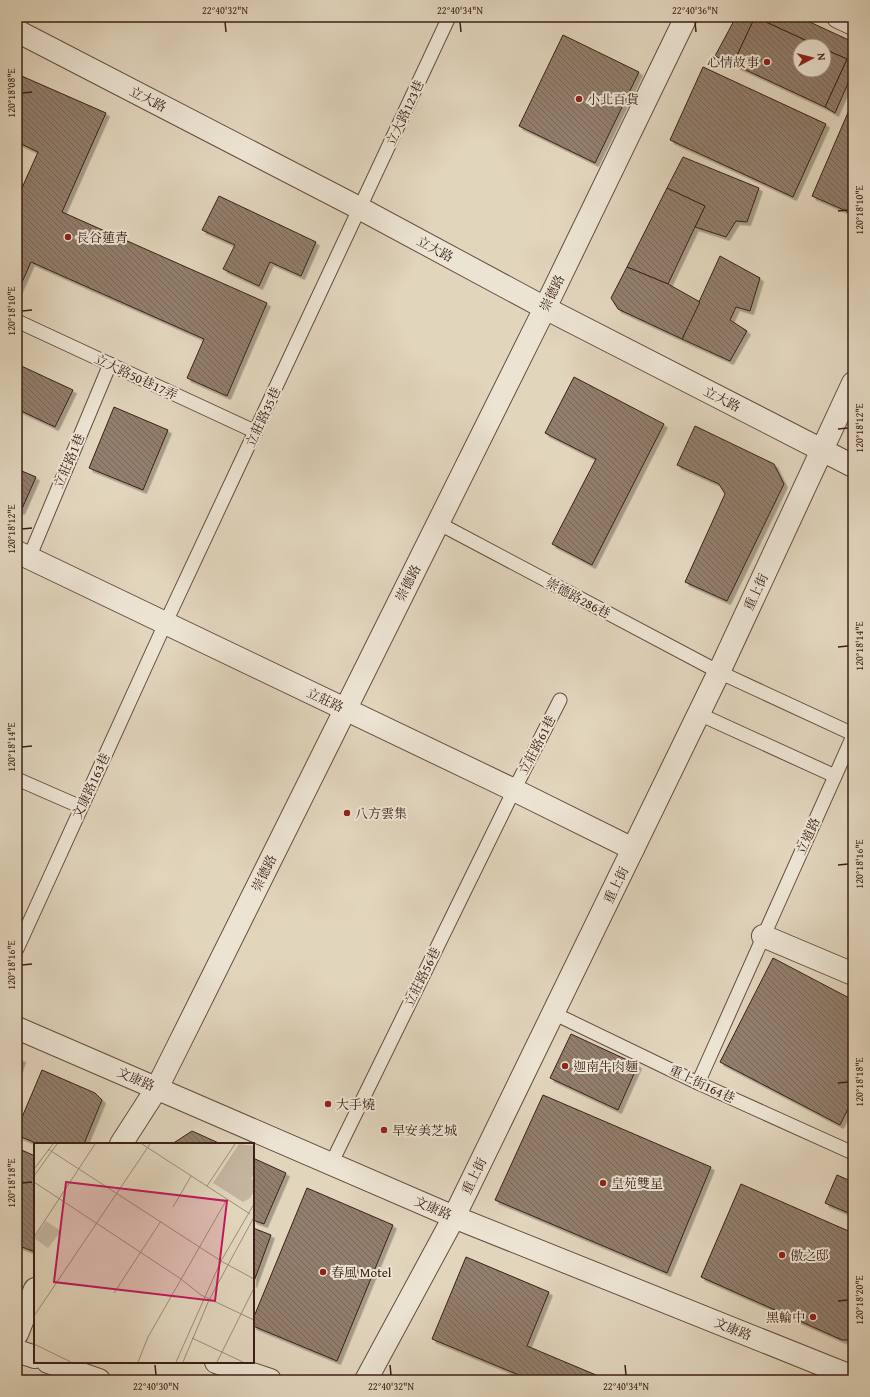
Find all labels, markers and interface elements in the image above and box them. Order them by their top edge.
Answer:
text: 22°40'32"N [202,3,248,18]
text: 22°40'34"N [437,3,483,18]
text: 22°40'36"N [672,3,718,18]
north arrow [792,38,832,78]
text: N [814,52,830,62]
place label: 心情故事 [707,53,759,72]
marker: 心情故事 [762,57,772,67]
text: 120°18'08"E [4,68,19,118]
street label: 立大路123巷 [381,77,429,149]
street label: 立大路 [126,82,170,116]
place label: 小北百貨 [587,90,639,109]
marker: 小北百貨 [574,94,584,104]
text: 120°18'10"E [852,185,867,235]
place label: 長谷蓮青 [76,228,128,247]
street label: 立大路 [413,231,457,267]
marker: 長谷蓮青 [63,232,73,242]
street label: 崇德路 [535,271,569,315]
text: 120°18'10"E [4,286,19,336]
street label: 立大路50巷17弄 [91,349,181,405]
street label: 立大路 [700,382,744,416]
street label: 立莊路35巷 [241,384,285,450]
text: 120°18'12"E [852,403,867,453]
street label: 立莊路1巷 [49,430,89,492]
text: 120°18'12"E [4,504,19,554]
street label: 崇德路 [391,561,425,605]
street label: 重上街 [739,570,773,614]
street label: 崇德路286巷 [542,573,614,623]
text: 120°18'14"E [852,621,867,671]
street label: 立莊路 [303,683,347,717]
street label: 立莊路61巷 [514,712,560,778]
text: 120°18'14"E [4,722,19,772]
street label: 文康路163巷 [67,750,115,822]
place label: 八方雲集 [355,804,407,823]
marker: 八方雲集 [342,808,352,818]
street label: 立道路 [791,814,825,858]
text: 120°18'16"E [852,839,867,889]
street label: 崇德路 [247,851,281,895]
street label: 重上街 [599,863,633,907]
text: 120°18'16"E [4,940,19,990]
street label: 立莊路56巷 [399,944,445,1010]
place label: 迦南牛肉麵 [573,1057,638,1076]
text: 120°18'18"E [852,1057,867,1107]
street label: 重上街164巷 [666,1060,738,1108]
marker: 迦南牛肉麵 [560,1061,570,1071]
street label: 文康路 [114,1063,158,1095]
place label: 大手燒 [336,1095,375,1114]
marker: 大手燒 [323,1099,333,1109]
place label: 早安美芝城 [392,1121,457,1140]
marker: 早安美芝城 [379,1125,389,1135]
inset map [34,1143,254,1363]
street label: 重上街 [457,1154,491,1198]
text: 120°18'18"E [4,1158,19,1208]
place label: 皇苑雙星 [611,1174,663,1193]
marker: 皇苑雙星 [598,1178,608,1188]
street label: 文康路 [411,1192,455,1224]
place label: 傲之邸 [790,1246,829,1265]
marker: 傲之邸 [777,1250,787,1260]
place label: 春風 Motel [331,1263,392,1282]
marker: 春風 Motel [318,1267,328,1277]
text: 120°18'20"E [852,1275,867,1325]
place label: 黑輪中 [766,1308,805,1327]
marker: 黑輪中 [808,1312,818,1322]
street label: 文康路 [711,1313,755,1345]
text: 22°40'30"N [133,1379,179,1394]
text: 22°40'32"N [368,1379,414,1394]
text: 22°40'34"N [603,1379,649,1394]

